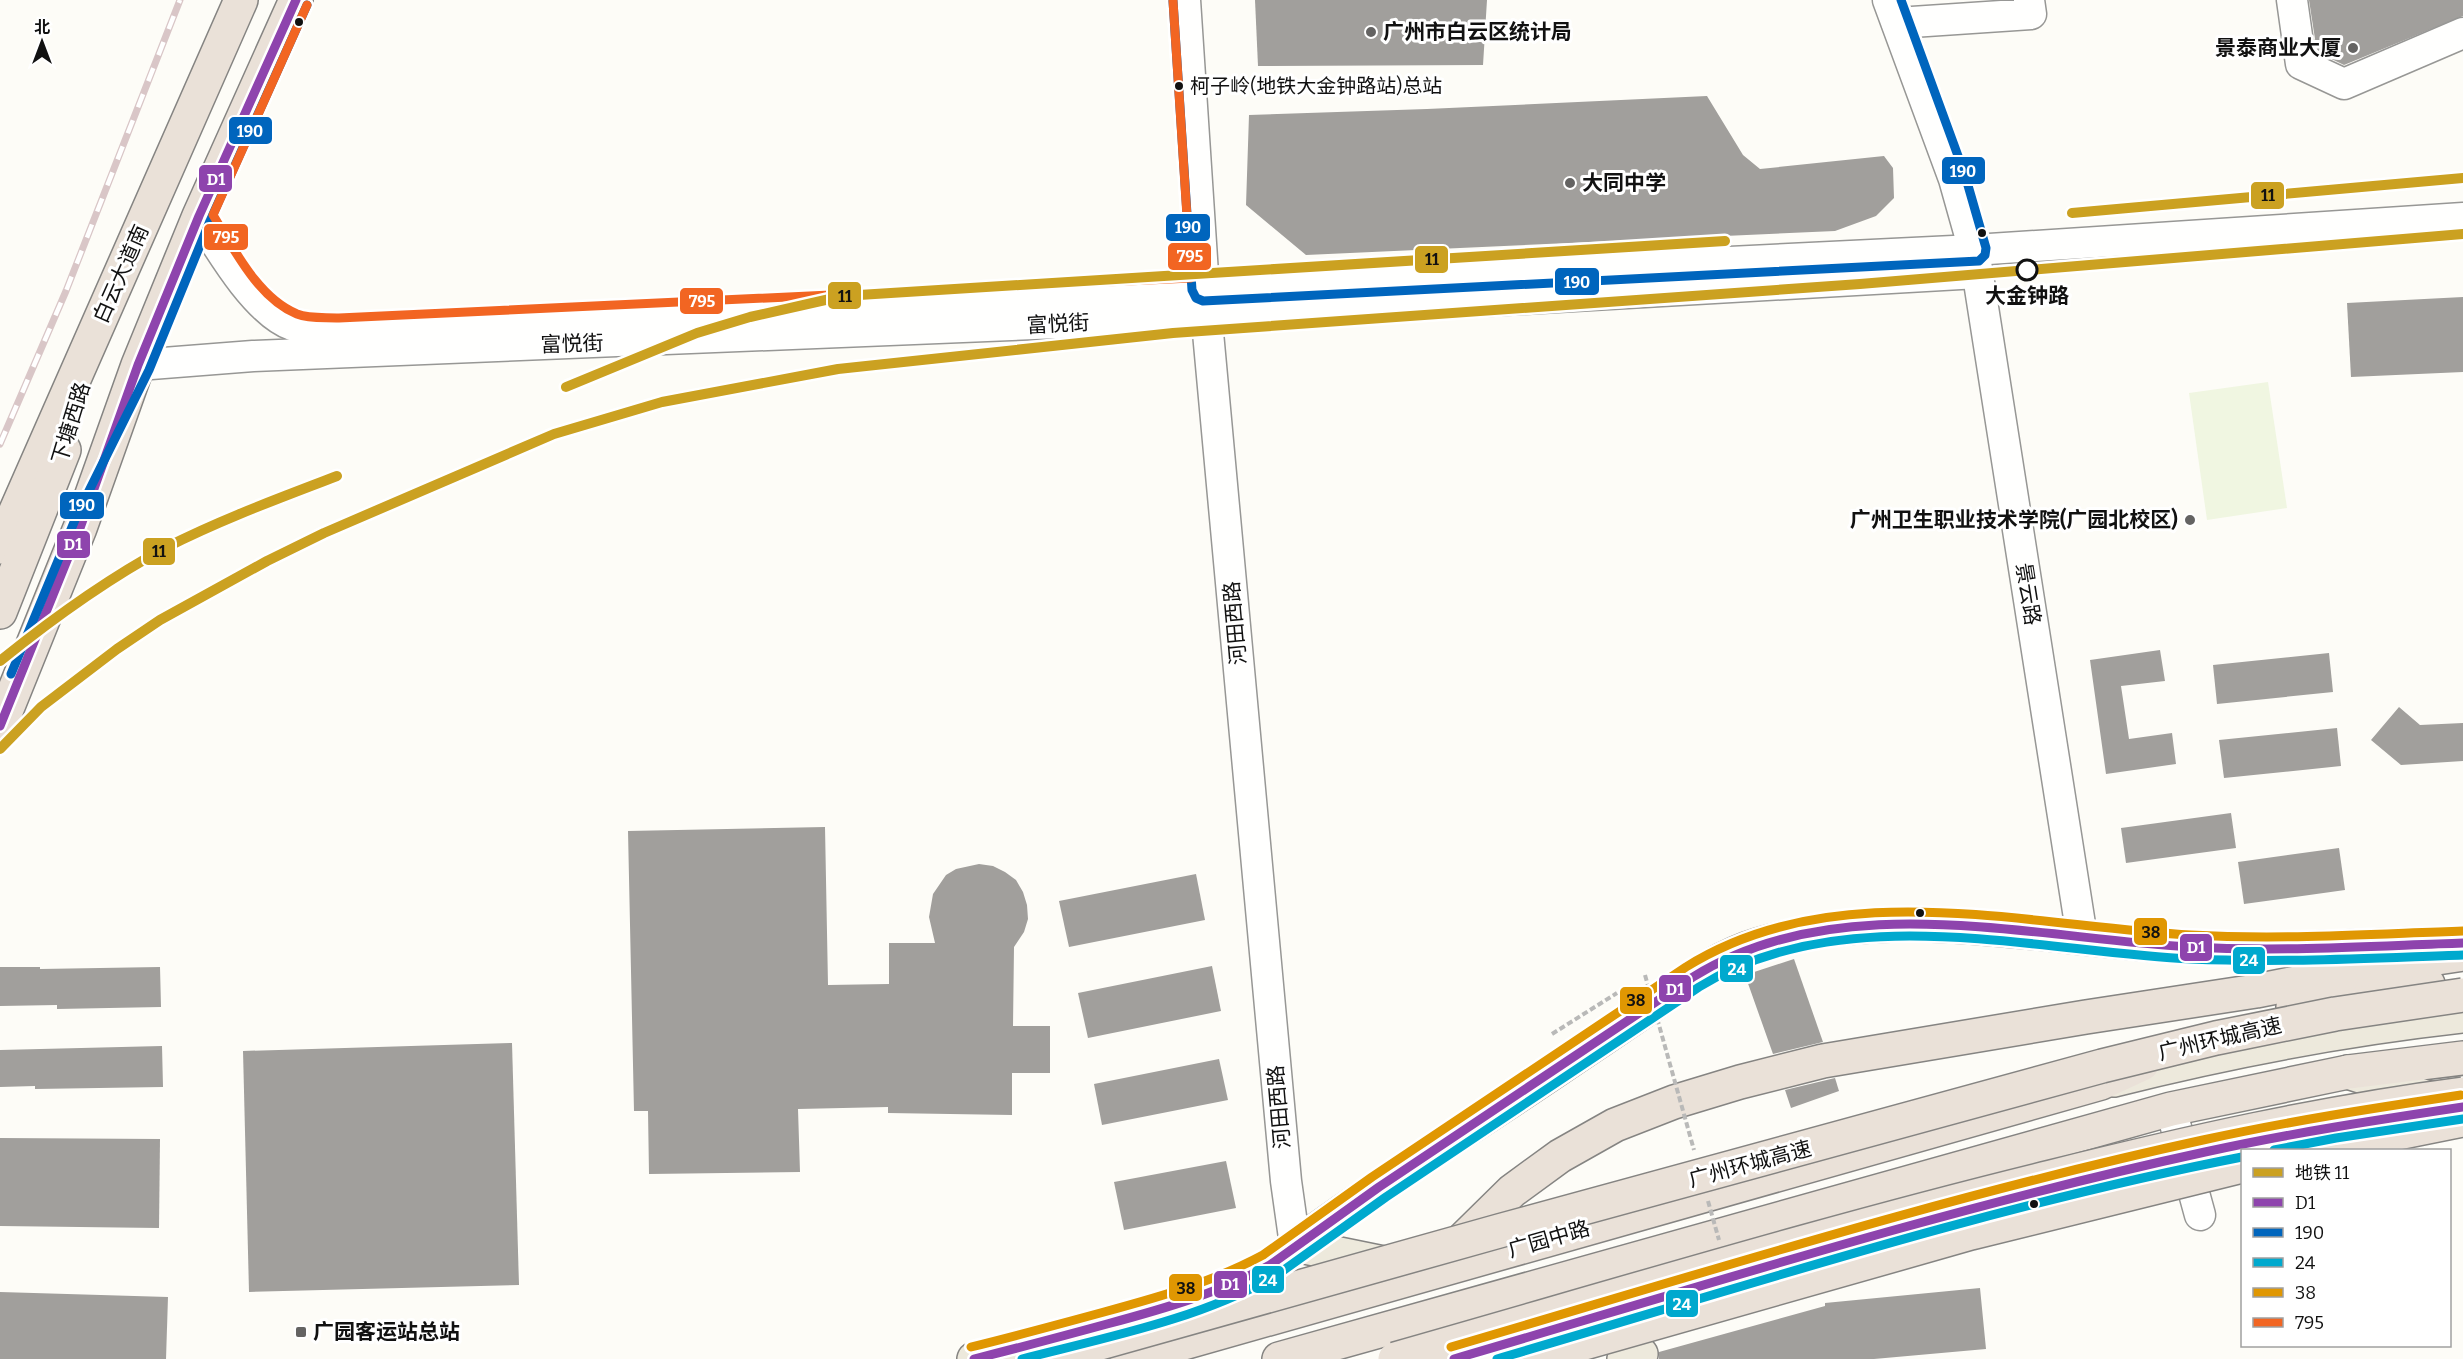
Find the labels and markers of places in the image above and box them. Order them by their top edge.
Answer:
unlabelled marker [293,16,305,28]
place label: 广州市白云区统计局 [1383,19,1572,45]
marker: 广州市白云区统计局 [1364,25,1378,39]
place label: 景泰商业大厦 [2215,35,2341,61]
marker: 景泰商业大厦 [2346,41,2360,55]
place label: 柯子岭(地铁大金钟路站)总站 [1190,74,1442,98]
marker: 柯子岭(地铁大金钟路站)总站 [1173,80,1185,92]
place label: 大同中学 [1582,170,1666,196]
marker: 大同中学 [1563,176,1577,190]
unlabelled marker [1976,227,1988,239]
marker: 大金钟路 [2016,259,2038,281]
place label: 大金钟路 [1985,283,2069,309]
place label: 广州卫生职业技术学院(广园北校区) [1850,507,2178,533]
marker: 广州卫生职业技术学院(广园北校区) [2183,513,2197,527]
unlabelled marker [1914,907,1926,919]
unlabelled marker [2028,1198,2040,1210]
place label: 广园客运站总站 [313,1319,460,1345]
marker: 广园客运站总站 [294,1325,308,1339]

